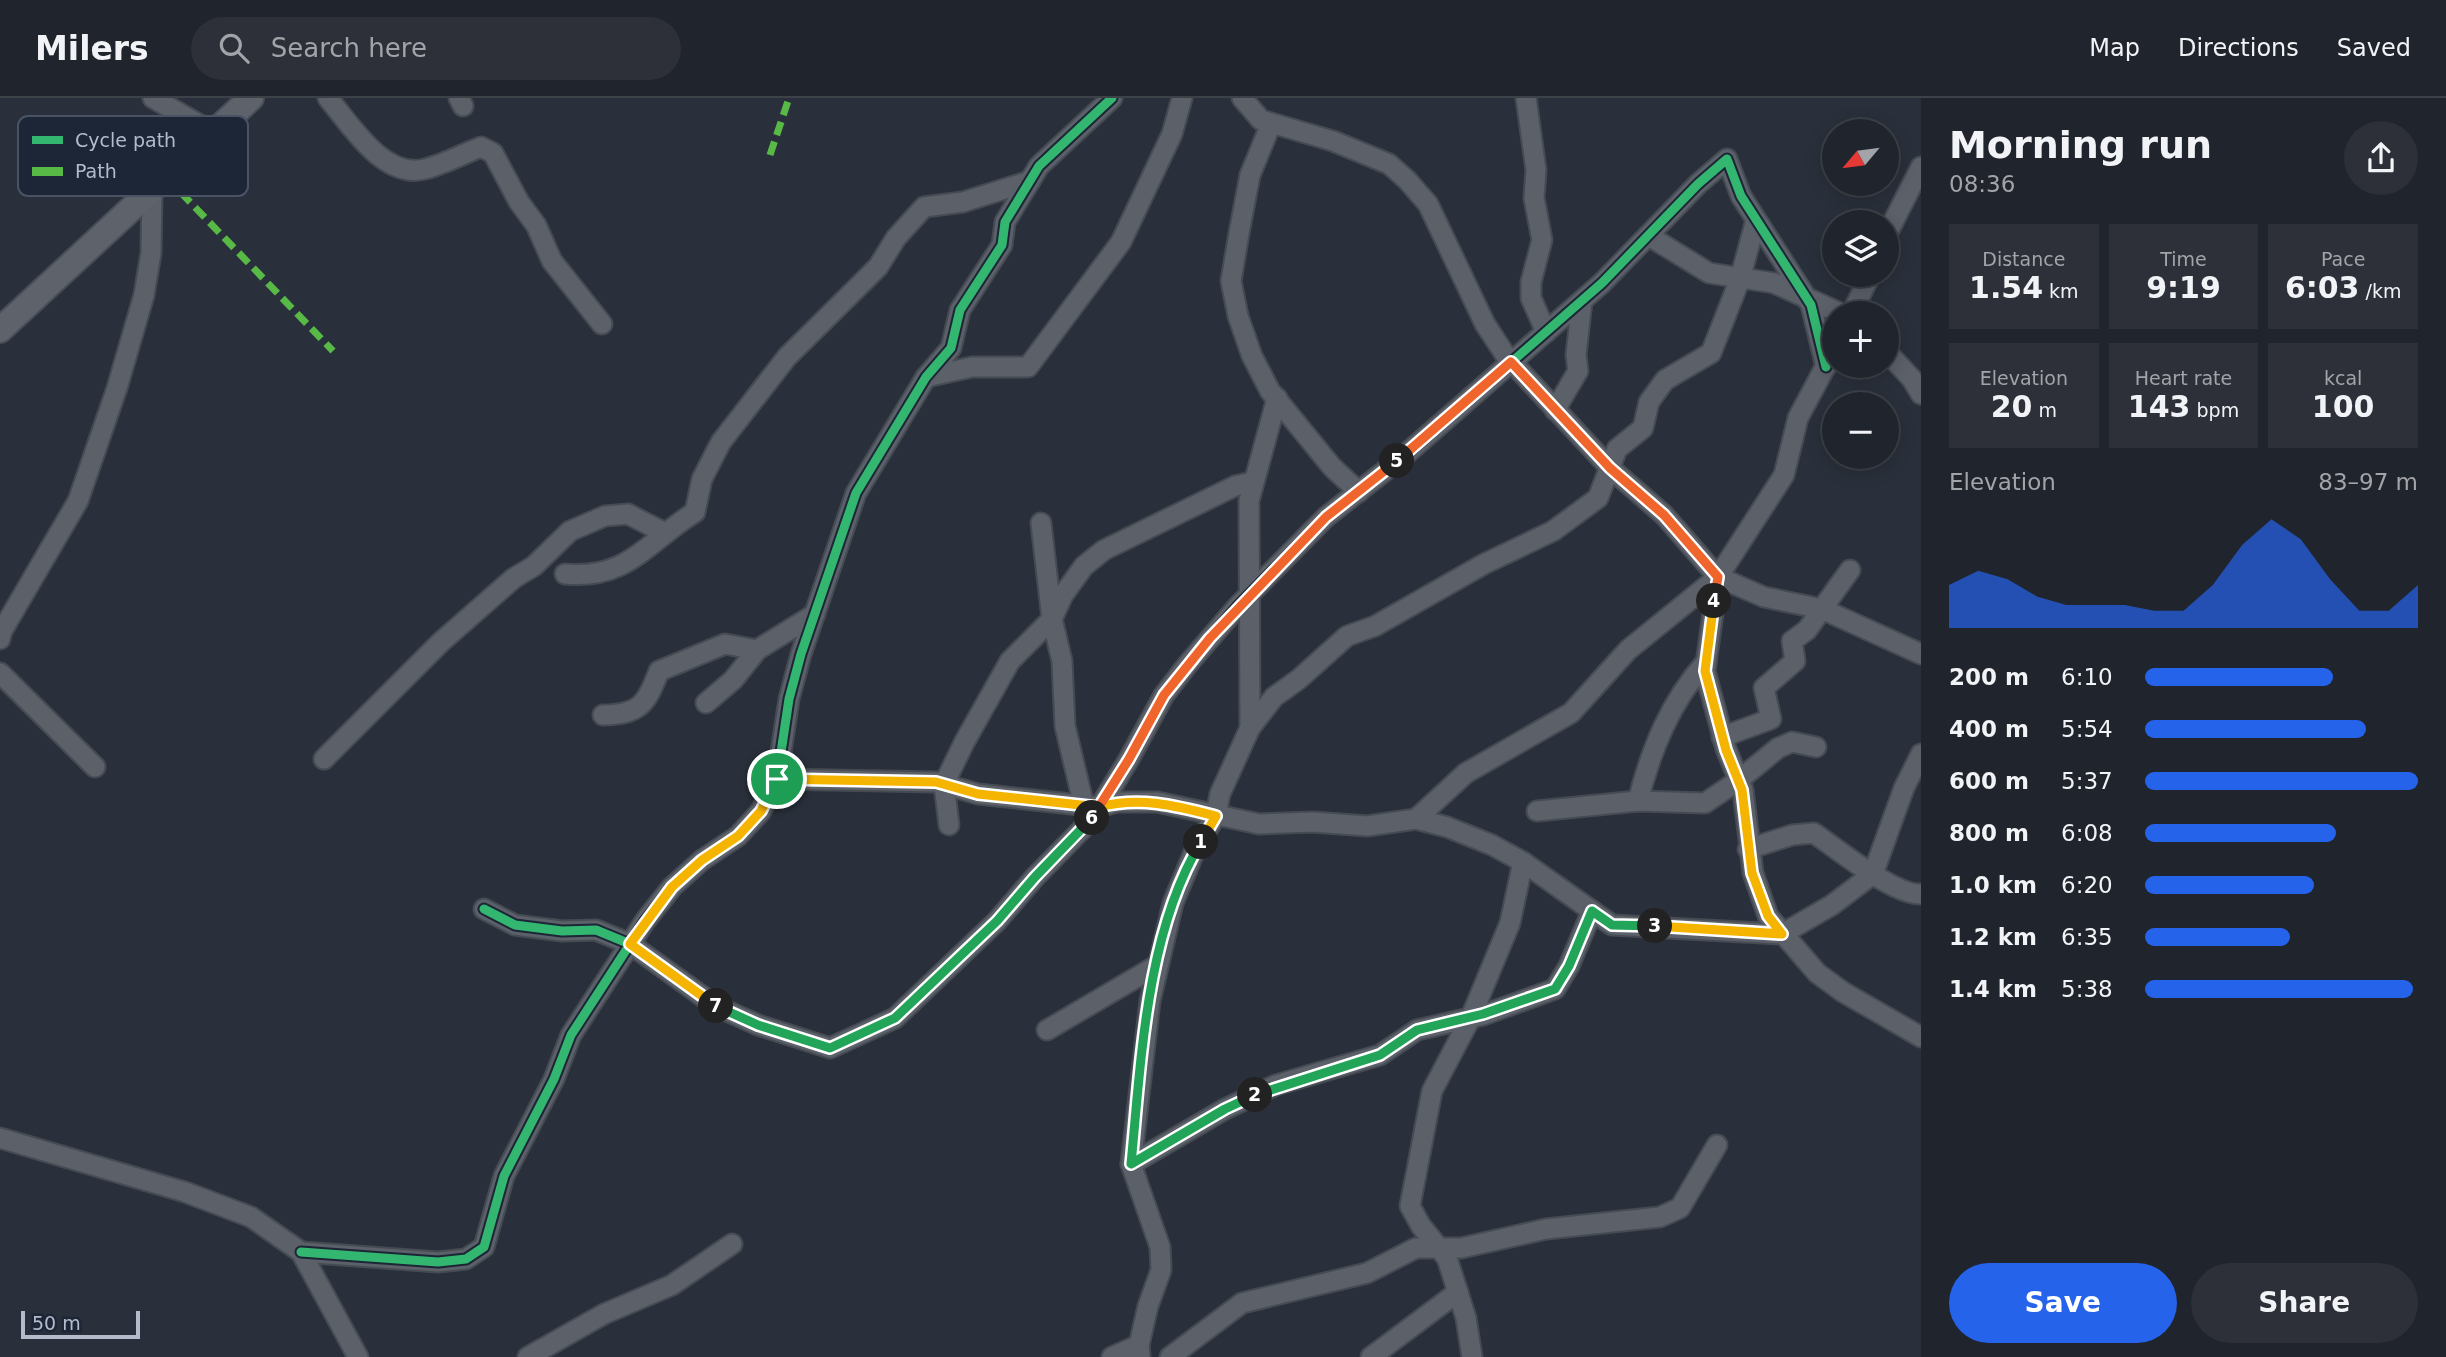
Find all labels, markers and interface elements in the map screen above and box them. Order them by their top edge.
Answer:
search box [191,17,681,80]
text: Milers [35,29,149,68]
icon: search [215,29,253,67]
text: Search here [271,33,427,63]
text: Map [2089,34,2140,62]
text: Directions [2178,34,2299,62]
text: Saved [2337,34,2411,62]
legend [18,116,248,196]
north arrow [1822,119,1899,196]
map controls [1822,119,1899,469]
button: share [2344,121,2418,195]
text: Morning run [1949,123,2212,167]
text: Cycle path [75,129,176,151]
text: Path [75,160,117,182]
text: 08:36 [1949,171,2015,197]
button: layers [1822,210,1899,287]
text: Distance [1982,248,2065,270]
text: Time [2160,248,2207,270]
text: Pace [2321,248,2365,270]
text: 1.54 [1969,270,2043,305]
text: 9:19 [2146,270,2221,305]
text: 6:03 [2285,270,2360,305]
text: km [2043,280,2079,302]
text: /km [2360,280,2401,302]
button: + [1822,301,1899,378]
text: Elevation [1980,367,2068,389]
text: Heart rate [2135,367,2232,389]
text: kcal [2324,367,2362,389]
text: 20 [1991,389,2032,424]
text: 143 [2128,389,2190,424]
text: 100 [2312,389,2374,424]
button: − [1822,392,1899,469]
text: m [2032,399,2057,421]
text: bpm [2190,399,2239,421]
pin: 5 [1380,444,1414,478]
text: 5 [1390,449,1403,471]
text: Elevation [1949,469,2056,495]
text: 83–97 m [2318,469,2418,495]
pin: 4 [1696,584,1732,618]
text: 4 [1707,589,1720,611]
text: 200 m [1949,664,2029,690]
text: 6:10 [2061,664,2113,690]
text: 400 m [1949,716,2029,742]
text: 5:54 [2061,716,2113,742]
pin [747,749,807,809]
icon: arrive [758,760,796,798]
text: 600 m [1949,768,2029,794]
text: 5:37 [2061,768,2113,794]
pin: 6 [1074,800,1110,836]
text: 6 [1085,806,1098,828]
text: 800 m [1949,820,2029,846]
text: 6:08 [2061,820,2113,846]
pin: 1 [1184,824,1218,860]
text: 1 [1194,830,1207,852]
text: 1.0 km [1949,872,2037,898]
text: 6:20 [2061,872,2113,898]
pin: 3 [1638,908,1672,944]
text: 3 [1648,914,1661,936]
text: 1.2 km [1949,924,2037,950]
text: 6:35 [2061,924,2113,950]
text: 1.4 km [1949,976,2037,1002]
text: 5:38 [2061,976,2113,1002]
pin: 7 [698,988,734,1024]
text: 7 [709,994,722,1016]
pin: 2 [1238,1077,1272,1112]
text: 2 [1248,1083,1261,1105]
button: Save [1949,1263,2177,1343]
button: Share [2191,1263,2418,1343]
scale bar [21,1308,140,1340]
text: 50 m [32,1312,81,1334]

